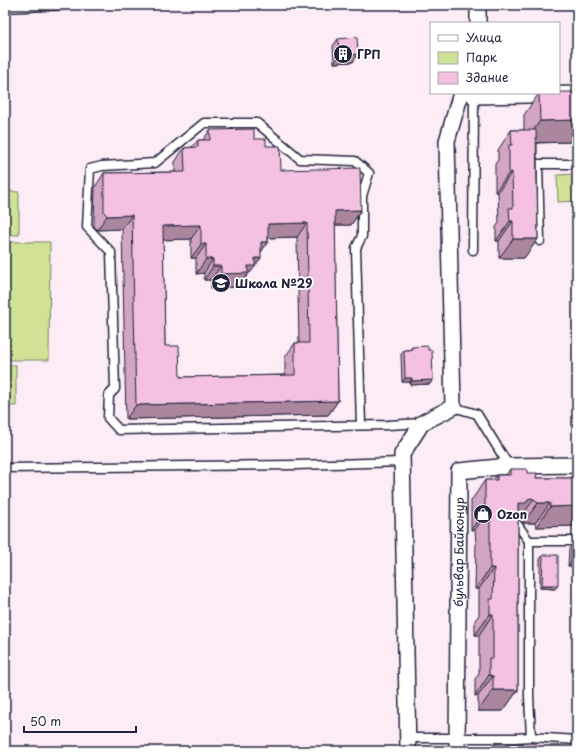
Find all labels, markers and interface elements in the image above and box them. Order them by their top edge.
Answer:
legend [430,22,560,94]
text: Улица [466,28,502,46]
building icon: ГРП [332,43,354,65]
place label: ГРП [357,45,381,63]
text: Парк [466,48,498,66]
text: Здание [466,68,508,86]
school or university icon: Школа №29 [210,272,232,294]
place label: Школа №29 [235,274,312,292]
street label: бульвар Байконур [449,497,468,607]
shop icon: Ozon [472,503,494,525]
place label: Ozon [497,505,527,523]
scale bar [24,708,136,734]
text: 50 m [30,712,61,730]

